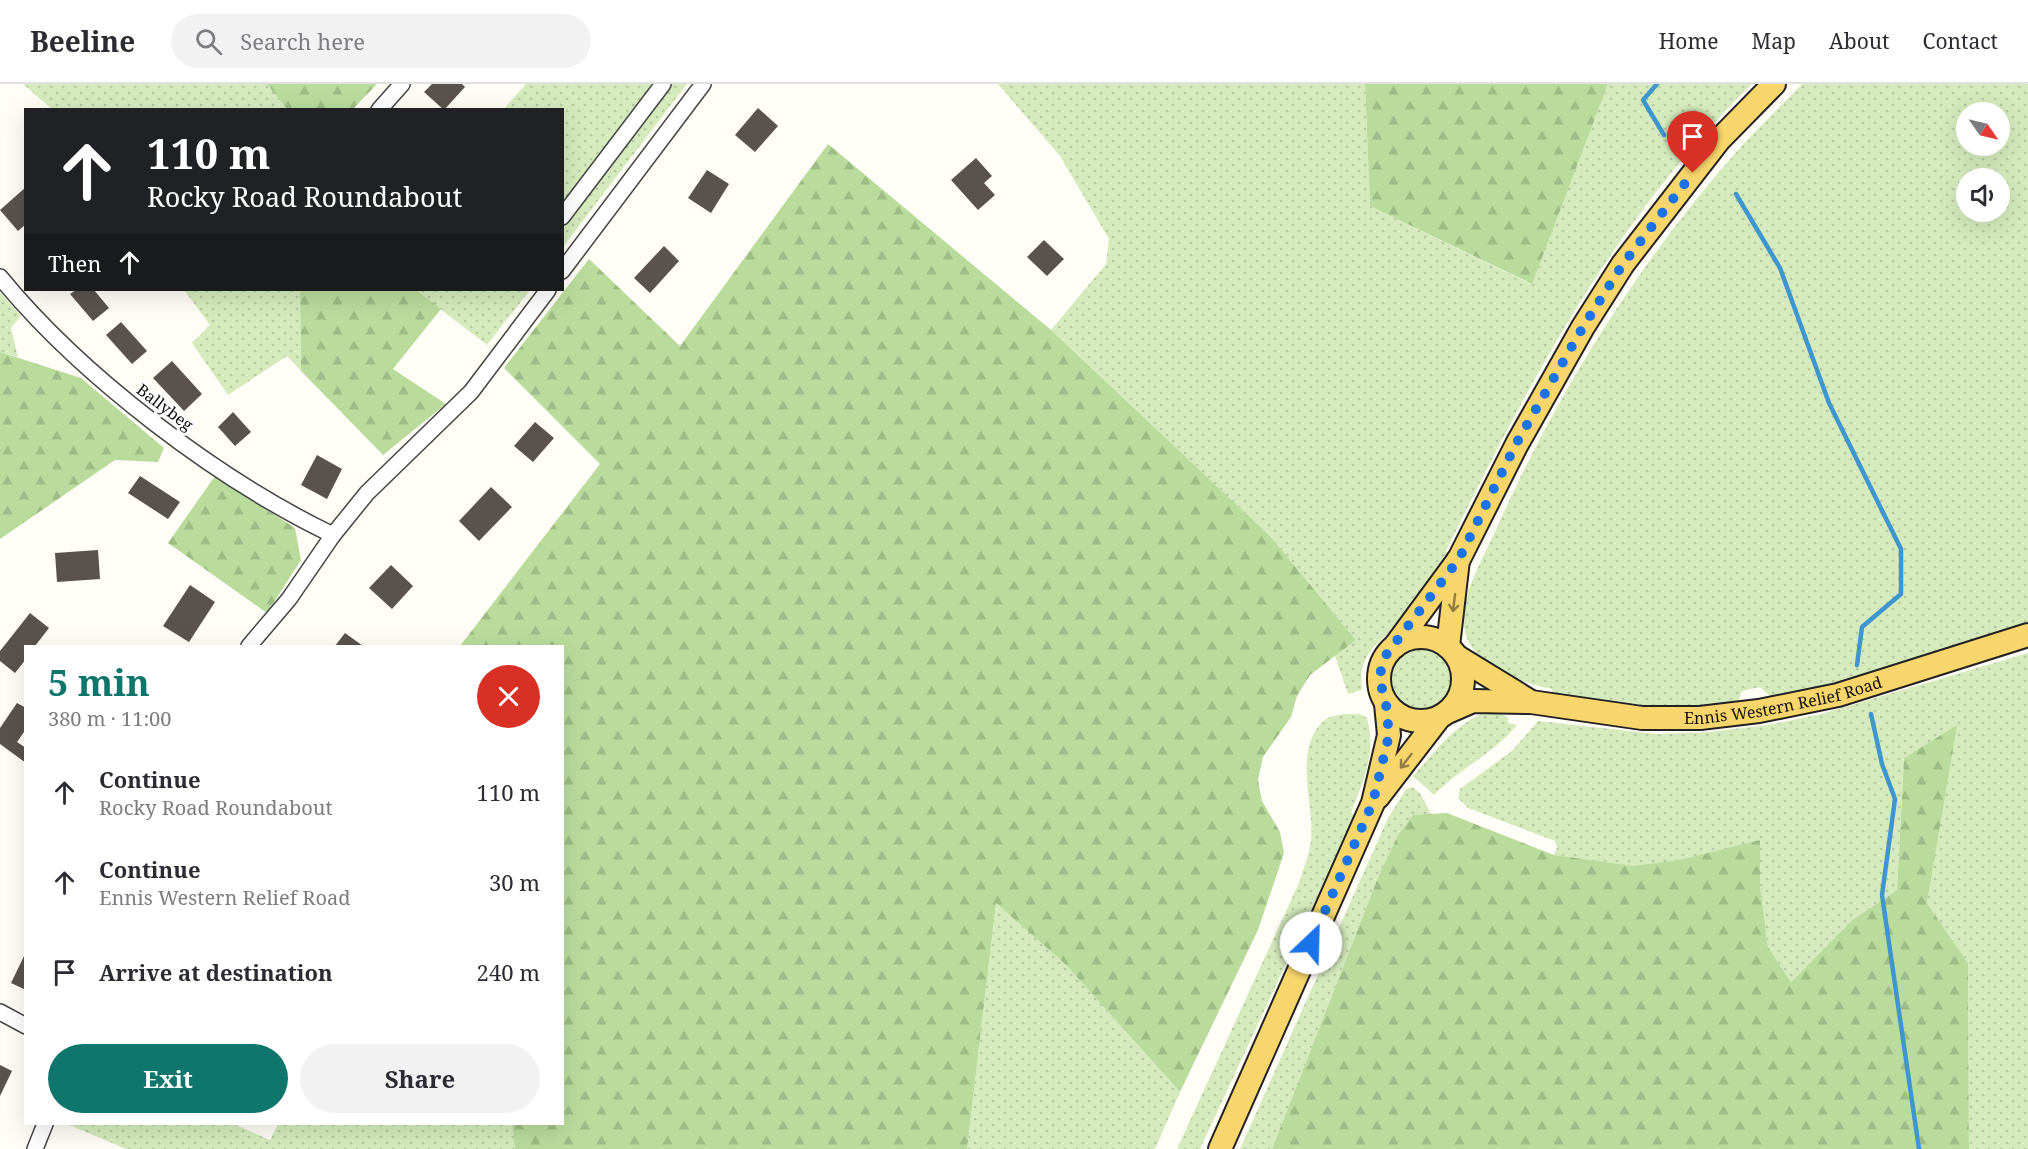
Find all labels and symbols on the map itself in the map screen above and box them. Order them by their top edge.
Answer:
north arrow [1956,102,2010,156]
pin [1667,111,1718,173]
street label: Ballybeg [132,379,198,436]
one-way arrow [1448,592,1459,612]
street label: Ennis Western Relief Road [1684,671,1885,729]
one-way arrow [1399,752,1412,768]
position arrow [1279,911,1343,975]

